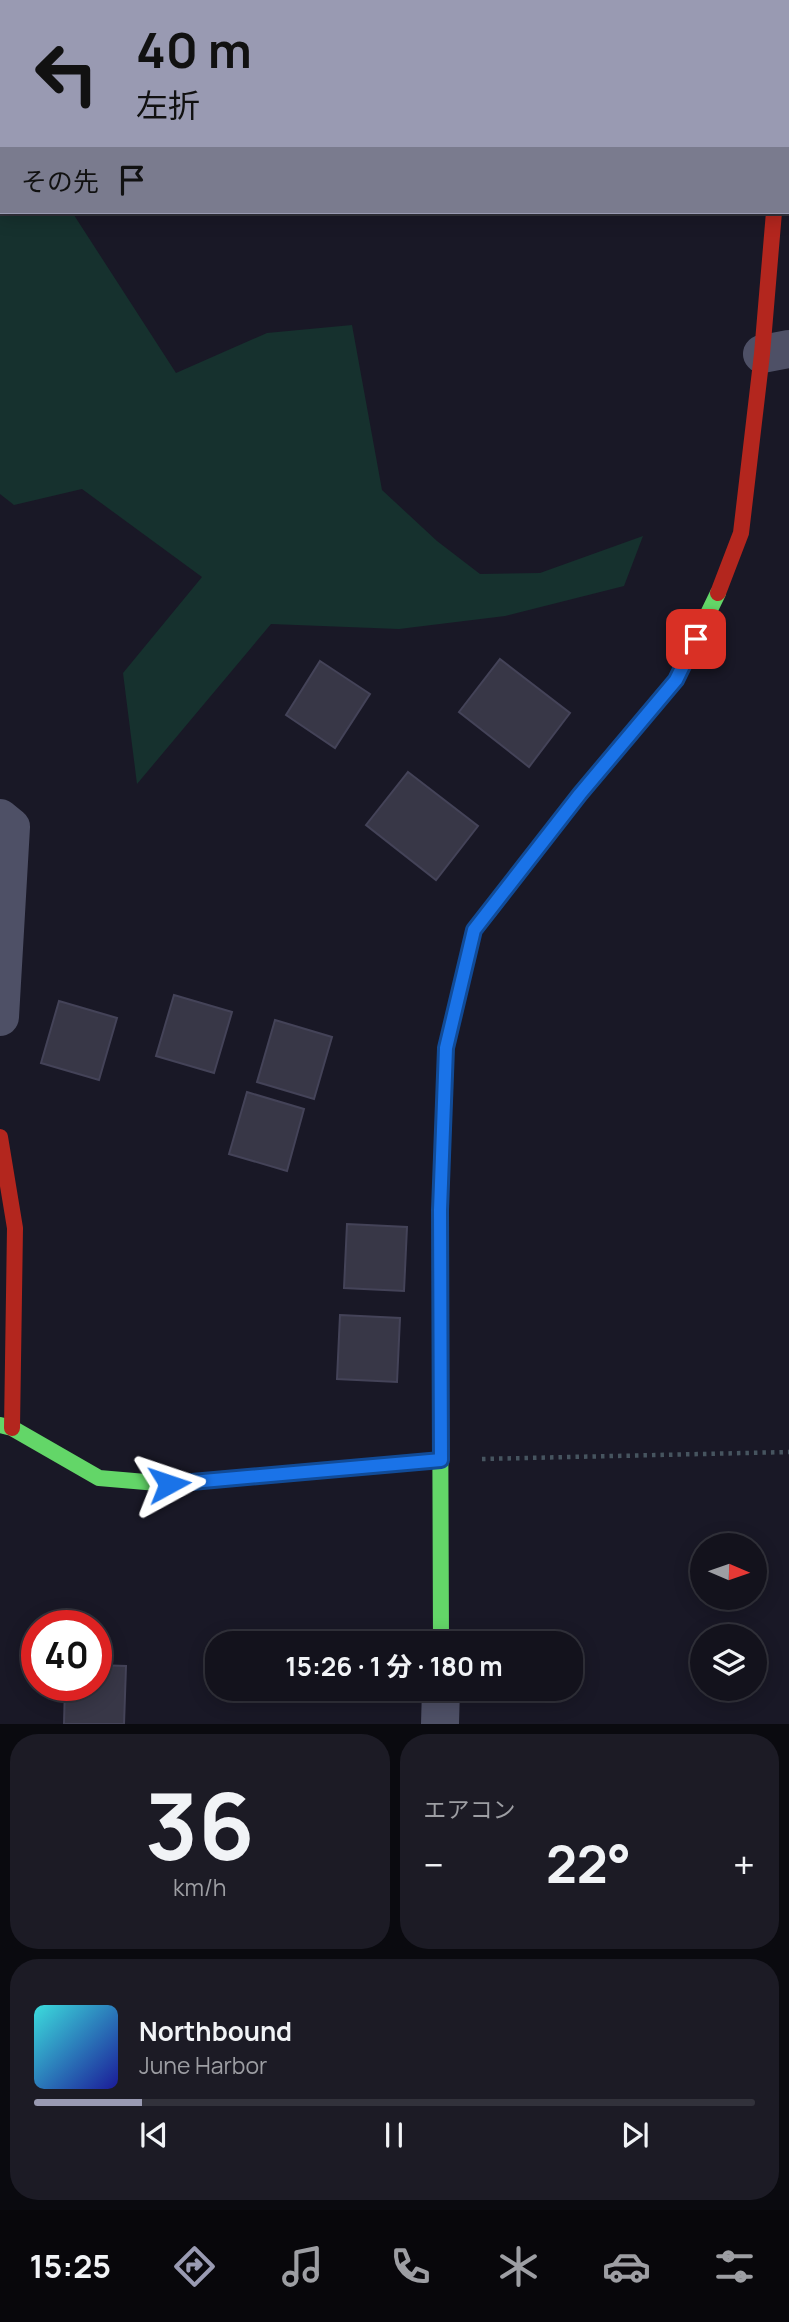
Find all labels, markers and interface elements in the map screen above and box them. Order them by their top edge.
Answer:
text: 40 m [136,16,252,83]
icon: left [21,28,112,119]
text: 左折 [136,83,200,127]
icon: arrive [113,161,151,199]
text: その先 [21,163,99,199]
pin [666,609,726,669]
icon: arrive [677,620,715,658]
position arrow [132,1447,206,1521]
north arrow [690,1533,766,1610]
map controls [690,1533,767,1701]
speed limit sign: 40 [21,1610,112,1701]
button: layers [690,1624,767,1701]
text: 15:26 · 1 分 · 180 m [285,1648,503,1684]
text: 36 [145,1763,254,1887]
text: エアコン [424,1793,516,1825]
text: 22° [546,1828,631,1899]
text: − [424,1838,444,1890]
text: + [733,1838,755,1890]
text: km/h [173,1871,227,1903]
text: Northbound [139,2013,292,2049]
text: June Harbor [139,2049,267,2081]
icon: previous [135,2116,173,2154]
icon: pause [375,2116,413,2154]
icon: next [616,2116,654,2154]
icon: directions [170,2242,219,2291]
icon: music [278,2242,327,2291]
icon: phone [386,2242,435,2291]
icon: climate [494,2242,543,2291]
icon: car [602,2242,651,2291]
icon: filters [710,2242,759,2291]
text: 15:25 [30,2244,111,2288]

